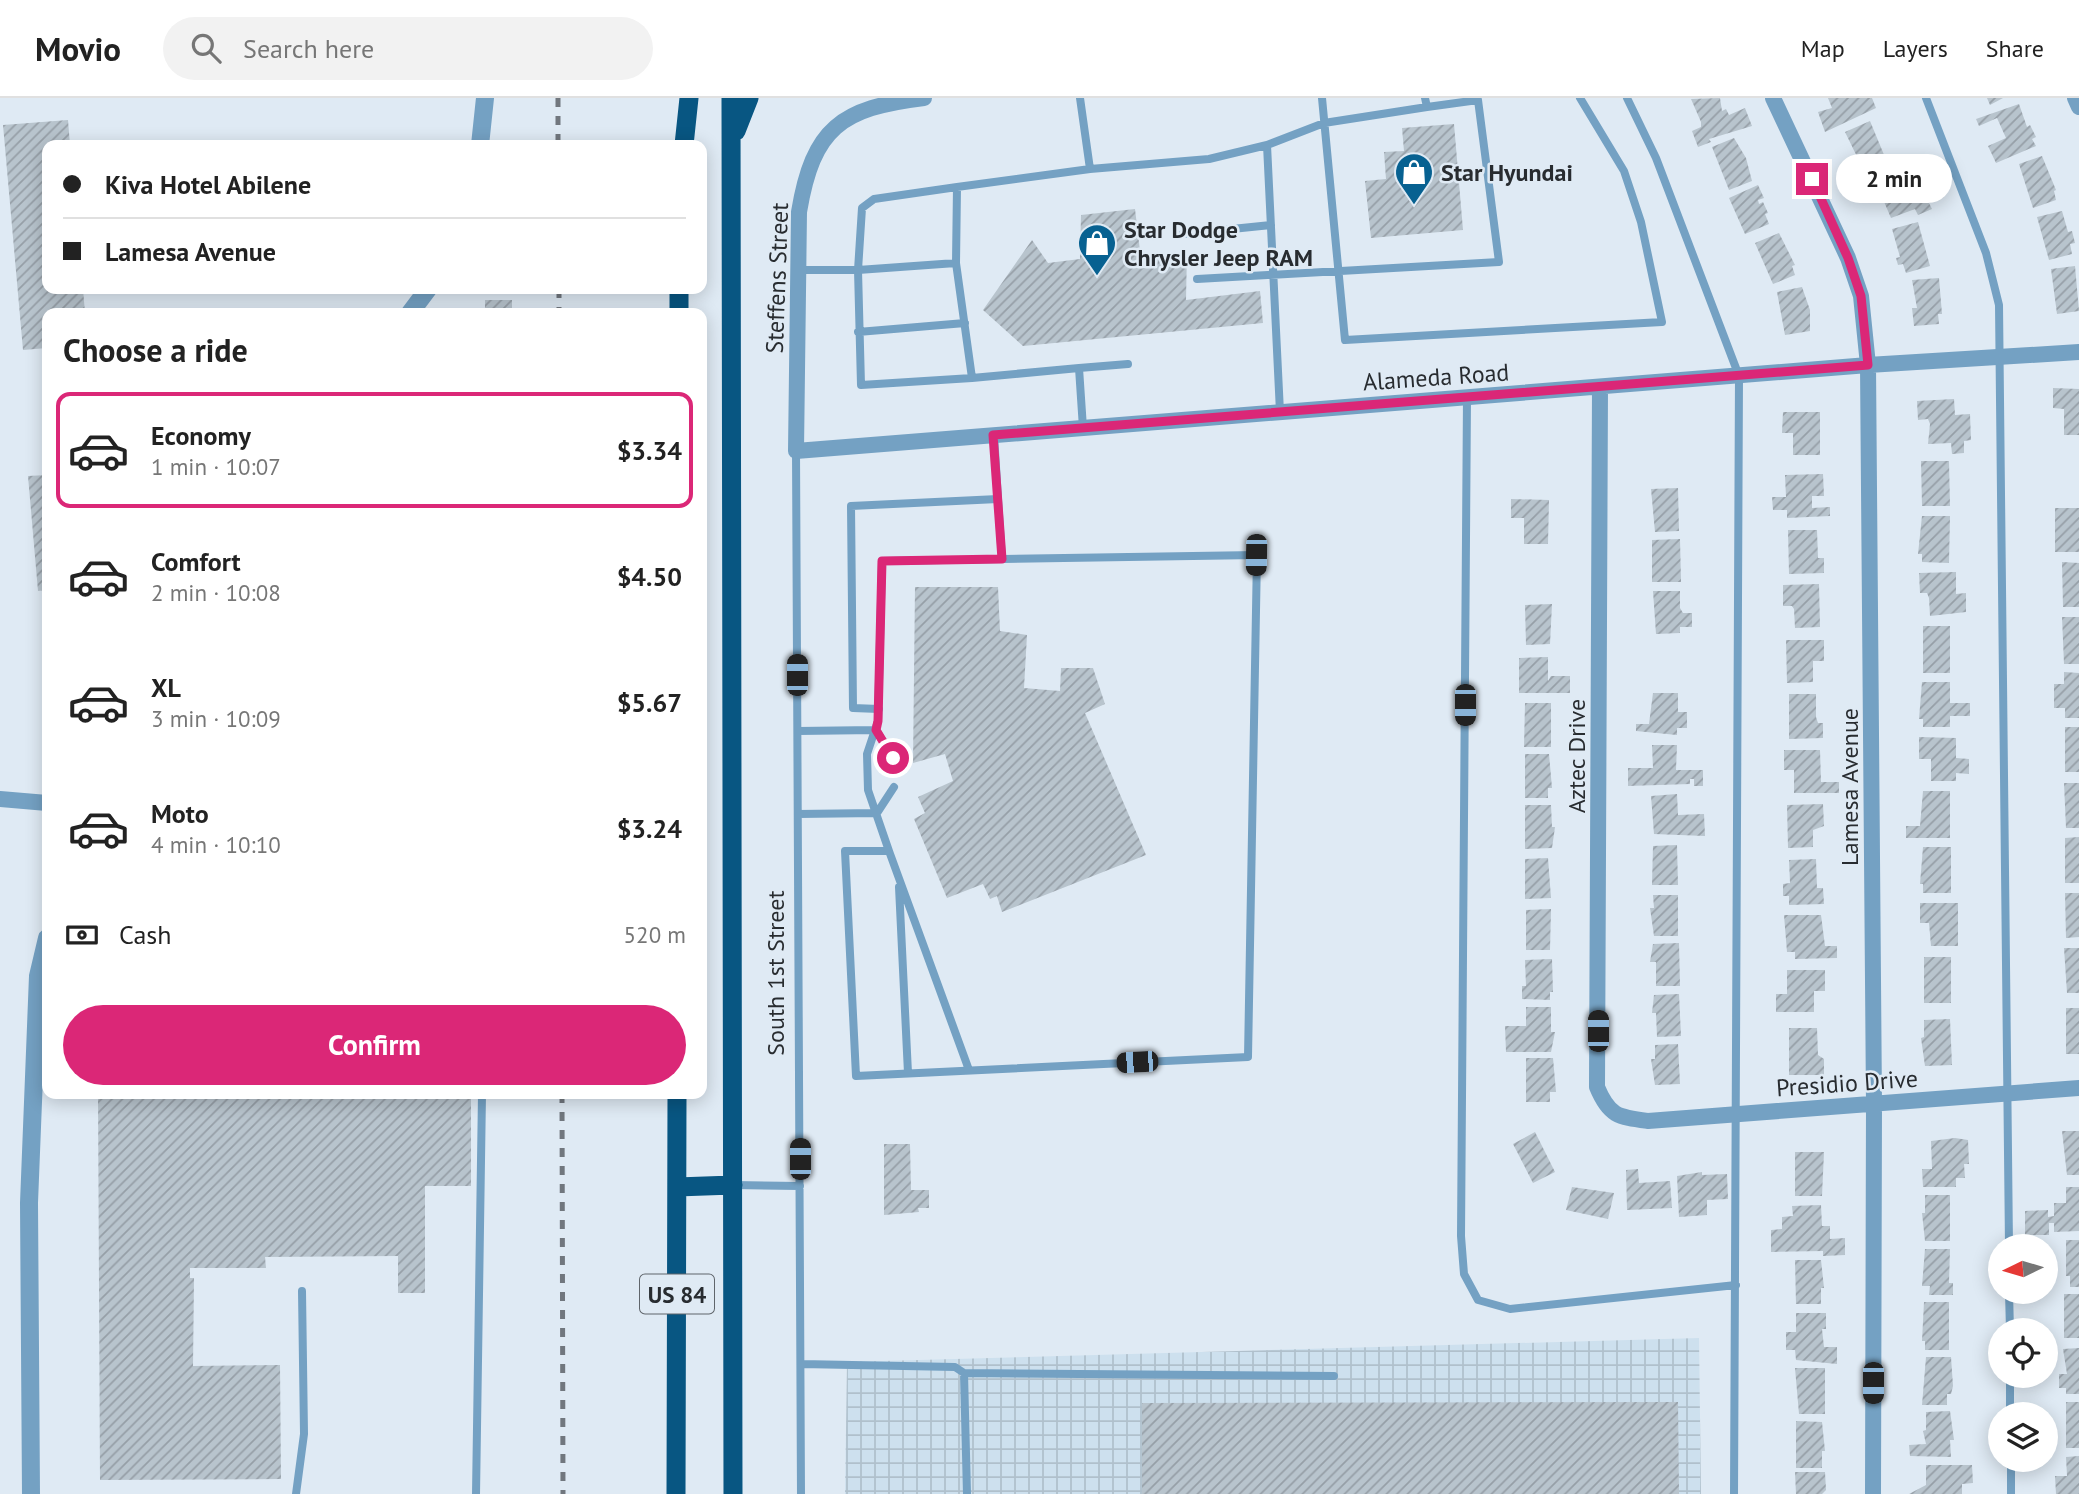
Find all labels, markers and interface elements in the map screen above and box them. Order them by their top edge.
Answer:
search box [163,17,653,80]
text: Movio [35,27,121,70]
icon: search [187,29,225,67]
text: Search here [243,32,374,65]
text: Map [1801,33,1845,64]
text: Layers [1883,33,1948,64]
text: Share [1986,33,2044,64]
shop icon: Star Hyundai [1393,151,1435,206]
callout: 2 min [1836,154,1952,204]
place label: Star Hyundai [1441,157,1573,188]
route end [1796,163,1828,195]
text: 2 min [1866,164,1922,193]
text: Kiva Hotel Abilene [105,168,311,201]
street label: Steffens Street [759,202,795,354]
place label: Star Dodge Chrysler Jeep RAM [1124,214,1313,273]
shop icon: Star Dodge Chrysler Jeep RAM [1076,222,1118,277]
text: Lamesa Avenue [105,235,276,268]
text: Choose a ride [63,329,248,371]
street label: Alameda Road [1362,356,1510,398]
icon: car [67,419,130,482]
text: Economy [151,419,251,452]
text: $3.34 [617,434,682,467]
text: 1 min · 10:07 [151,452,281,481]
car [1246,534,1267,576]
icon: car [67,545,130,608]
text: Comfort [151,545,241,578]
text: $4.50 [617,560,682,593]
text: 2 min · 10:08 [151,578,281,607]
car [787,654,808,696]
icon: car [67,671,130,734]
text: XL [151,671,181,704]
car [1455,684,1476,726]
text: $5.67 [617,686,682,719]
street label: Aztec Drive [1561,699,1592,813]
text: 3 min · 10:09 [151,704,281,733]
street label: Lamesa Avenue [1834,708,1865,866]
route start [877,742,909,774]
icon: car [67,797,130,860]
text: Moto [151,797,209,830]
text: $3.24 [617,812,682,845]
text: 4 min · 10:10 [151,830,281,859]
street label: South 1st Street [760,890,791,1056]
icon: cash [63,916,101,954]
text: Cash [119,918,171,951]
text: 520 m [624,920,686,949]
button: Confirm [63,1005,686,1085]
car [1588,1010,1609,1052]
car [1116,1050,1159,1074]
street label: Presidio Drive [1775,1063,1919,1103]
car [790,1138,811,1180]
north arrow [1988,1234,2058,1304]
map controls [1988,1234,2058,1472]
road number: US 84 [640,1274,714,1314]
button: locate [1988,1318,2058,1388]
car [1863,1362,1884,1404]
button: layers [1988,1402,2058,1472]

